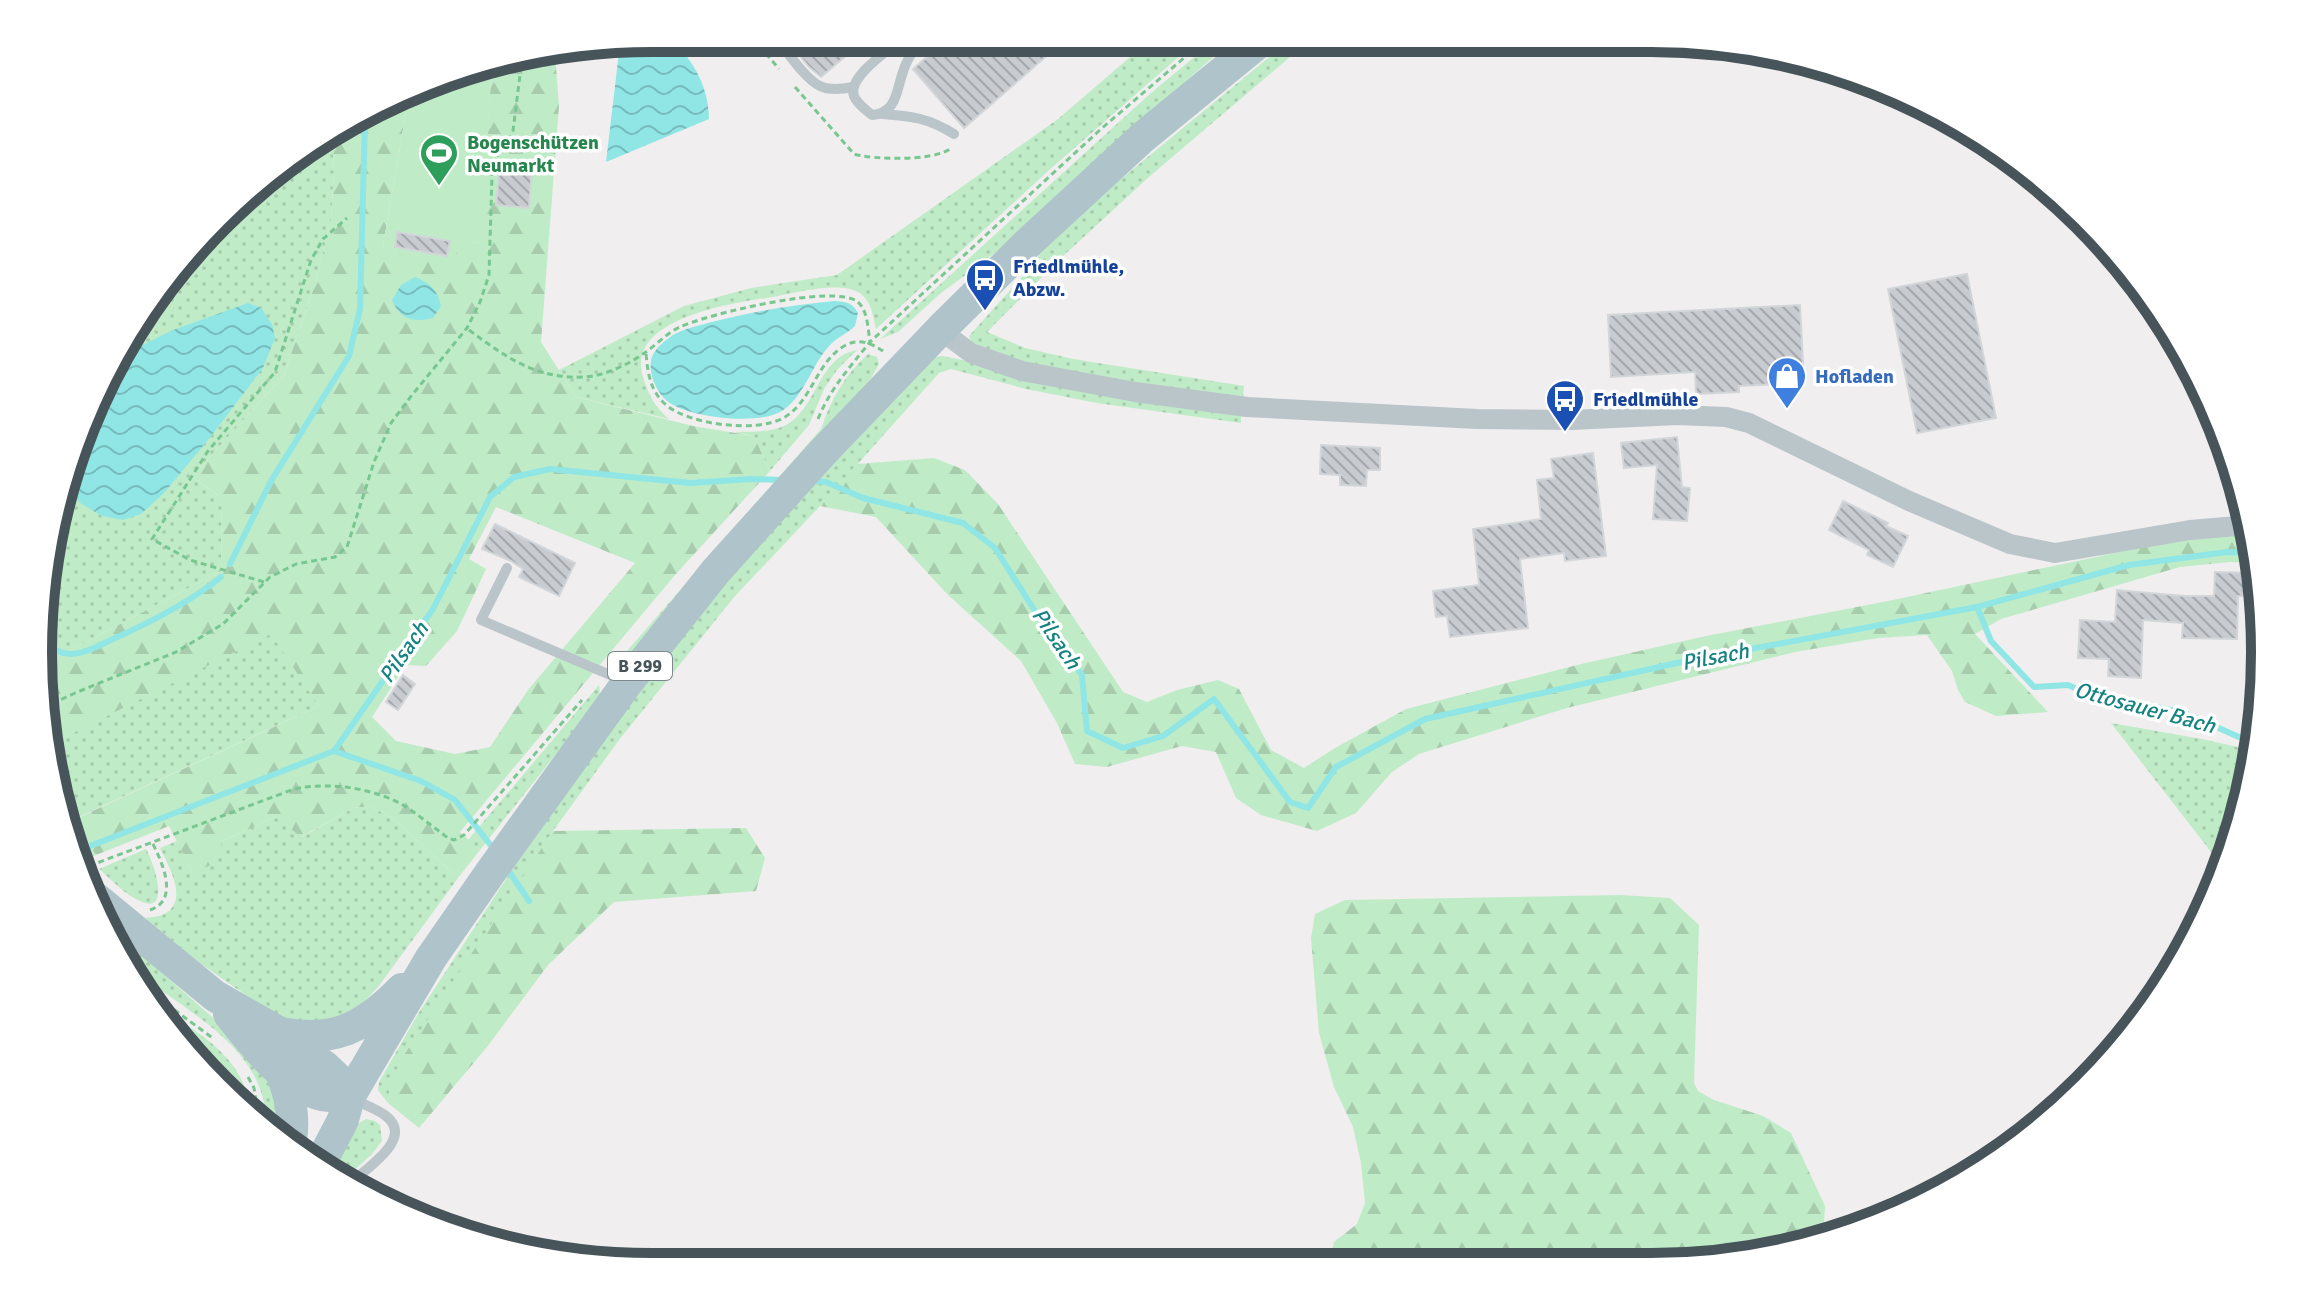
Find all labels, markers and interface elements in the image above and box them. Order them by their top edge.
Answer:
place label: Bogenschützen Neumarkt [467,130,599,178]
sports icon: Bogenschützen Neumarkt [418,132,460,187]
place label: Friedlmühle, Abzw. [1013,254,1124,302]
bus stop icon: Friedlmühle, Abzw. [964,257,1006,312]
shop icon: Hofladen [1766,355,1808,410]
place label: Hofladen [1815,364,1894,389]
bus stop icon: Friedlmühle [1544,378,1586,433]
place label: Friedlmühle [1593,387,1699,412]
water label: Pilsach [1026,603,1087,675]
water label: Pilsach [373,616,435,688]
water label: Pilsach [1679,637,1752,676]
road number: B 299 [608,652,672,680]
water label: Ottosauer Bach [2072,676,2219,739]

